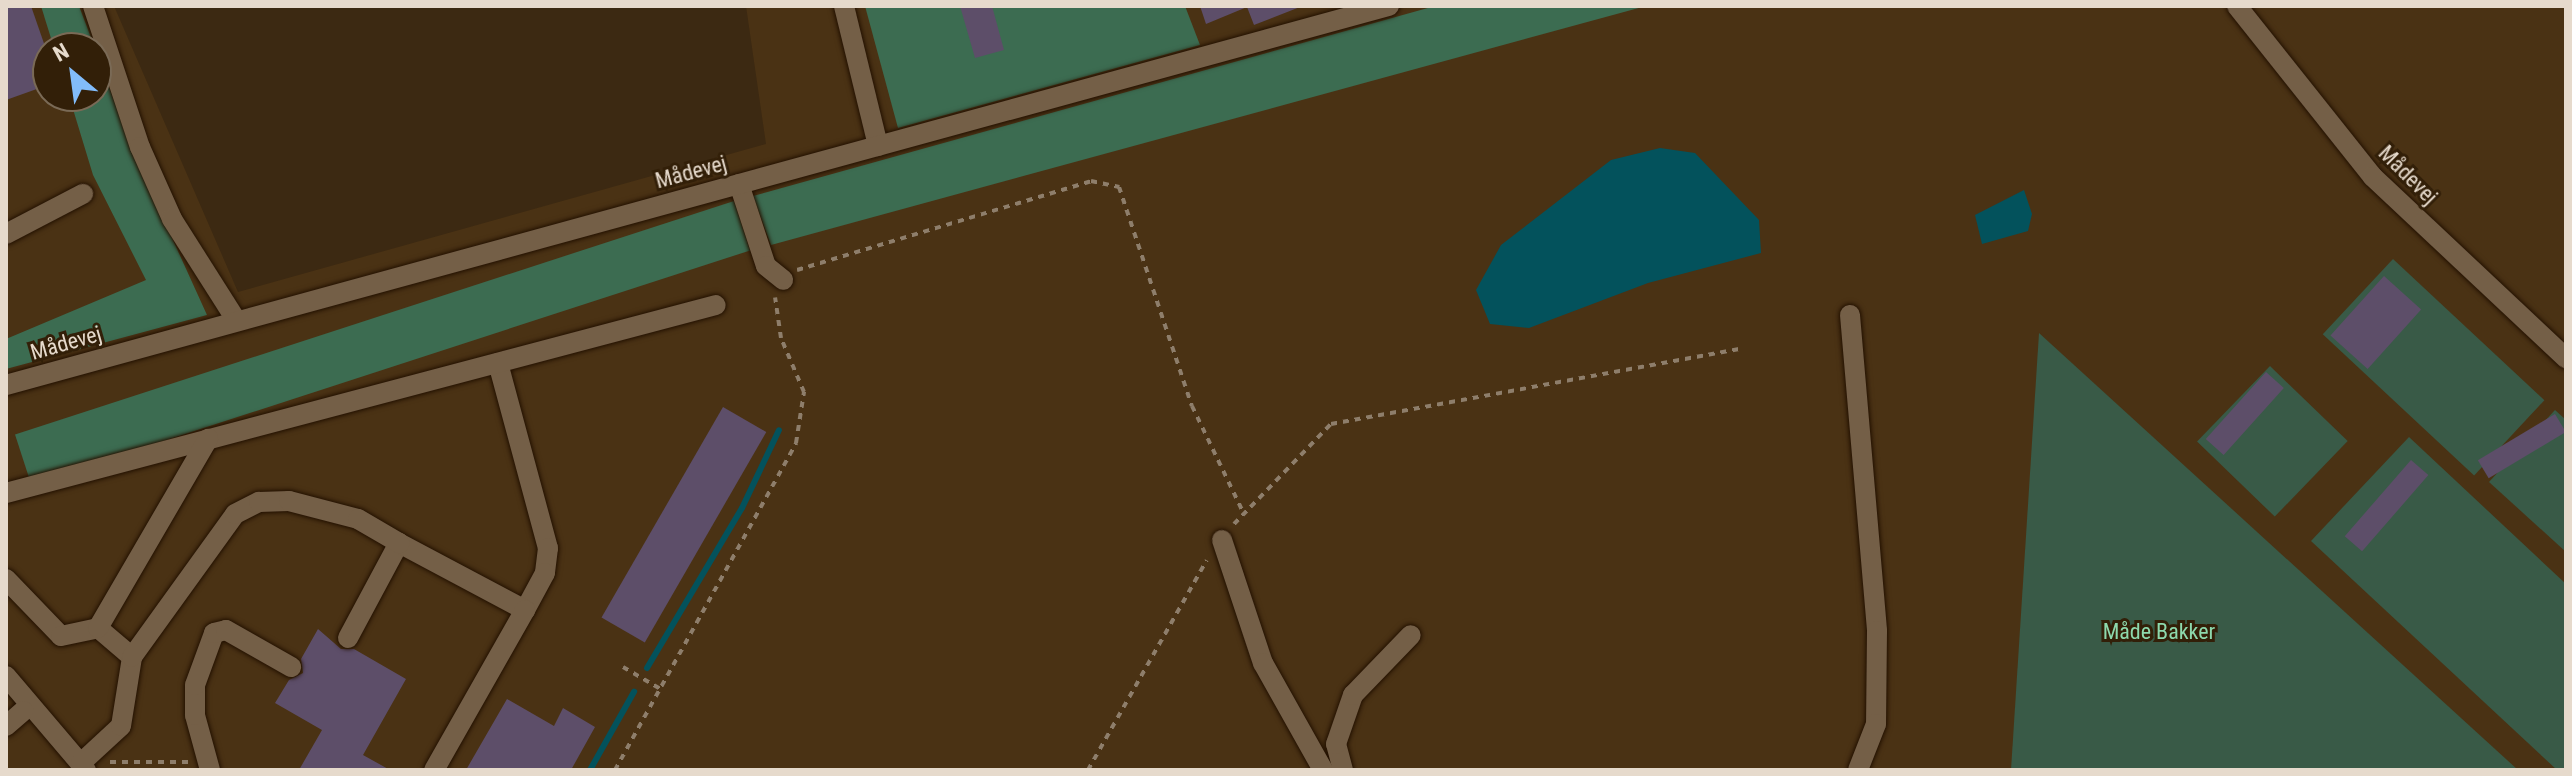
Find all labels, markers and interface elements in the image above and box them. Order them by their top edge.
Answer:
north arrow [32,32,112,112]
text: N [49,38,73,67]
street label: Mådevej [2373,140,2443,210]
street label: Mådevej [652,150,730,194]
street label: Mådevej [27,320,105,366]
park label: Måde Bakker [2103,619,2215,645]

